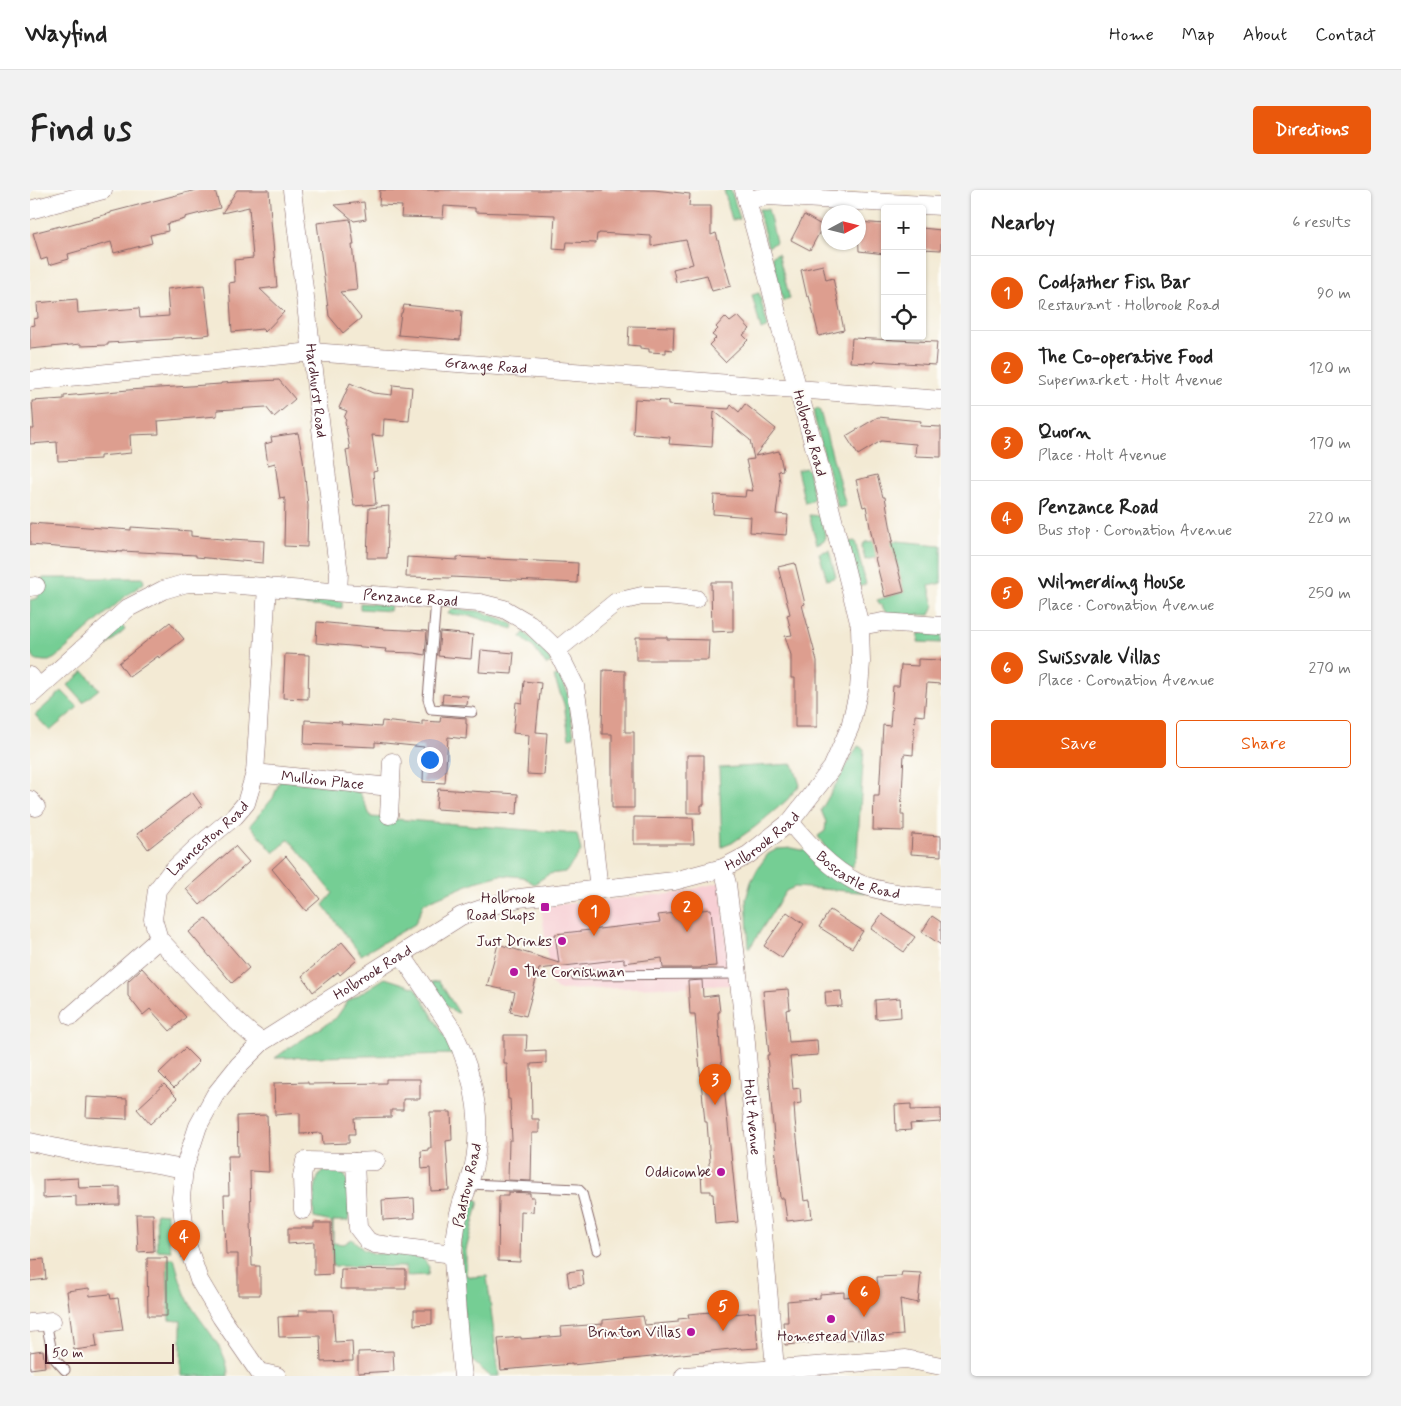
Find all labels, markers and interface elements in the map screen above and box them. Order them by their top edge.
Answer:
text: Wayfind [25,19,107,50]
text: Home [1109,23,1154,47]
text: Map [1182,23,1215,47]
text: About [1243,23,1287,47]
text: Contact [1315,23,1376,47]
button: Directions [1253,106,1371,154]
text: Find us [30,107,132,153]
north arrow [821,205,866,250]
map controls [881,205,926,340]
button: + [881,205,926,250]
text: Nearby [991,209,1055,237]
text: 6 results [1292,212,1351,233]
button: − [881,250,926,295]
text: Codfather Fish Bar [1038,270,1190,295]
text: 1 [1003,283,1011,304]
text: 90 m [1317,283,1351,304]
button: locate [881,295,926,340]
text: Restaurant · Holbrook Road [1038,295,1220,316]
street label: Hardhurst Road [300,342,331,439]
text: The Co-operative Food [1038,345,1213,370]
street label: Grange Road [444,353,528,379]
text: 2 [1003,358,1011,379]
text: 120 m [1309,358,1351,379]
text: Supermarket · Holt Avenue [1038,370,1223,391]
street label: Holbrook Road [787,388,831,479]
text: Quorn [1038,420,1091,445]
text: 3 [1003,433,1011,454]
text: 170 m [1309,433,1351,454]
text: Place · Holt Avenue [1038,445,1167,466]
text: Penzance Road [1038,495,1158,520]
text: 4 [1002,508,1012,529]
text: 220 m [1308,508,1351,529]
text: Bus stop · Coronation Avenue [1038,520,1232,541]
text: Wilmerding House [1038,570,1185,595]
text: 5 [1002,583,1012,604]
text: 250 m [1308,583,1351,604]
street label: Penzance Road [362,585,459,612]
text: Place · Coronation Avenue [1038,595,1214,616]
text: Swissvale Villas [1038,645,1160,670]
text: 6 [1003,658,1011,679]
text: 270 m [1308,658,1351,679]
text: Place · Coronation Avenue [1038,670,1214,691]
button: Save [991,720,1166,768]
button: Share [1176,720,1351,768]
your location [417,747,443,773]
street label: Mullion Place [280,767,365,795]
street label: Launceston Road [164,797,254,881]
street label: Holbrook Road [721,808,805,876]
street label: Boscastle Road [811,847,901,905]
place label: Holbrook Road Shops [467,889,535,926]
pin: 2 [671,891,703,932]
pin: 1 [578,895,610,936]
marker: Holbrook Road Shops [539,901,551,913]
place label: Just Drinks [476,932,552,952]
marker: Just Drinks [556,935,568,947]
street label: Holbrook Road [330,941,416,1005]
place label: The Cornishman [524,963,625,983]
marker: The Cornishman [508,966,520,978]
pin: 3 [699,1064,731,1105]
street label: Holt Avenue [738,1078,765,1156]
street label: Padstow Road [449,1141,487,1229]
place label: Oddicombe [645,1163,712,1183]
marker: Oddicombe [715,1166,727,1178]
pin: 4 [168,1220,200,1261]
pin: 6 [848,1276,880,1317]
pin: 5 [707,1290,739,1331]
marker: Homestead Villas [825,1313,837,1325]
place label: Brinton Villas [588,1323,681,1343]
marker: Brinton Villas [685,1326,697,1338]
place label: Homestead Villas [777,1327,885,1347]
scale bar [45,1341,174,1364]
text: 50 m [52,1344,83,1362]

